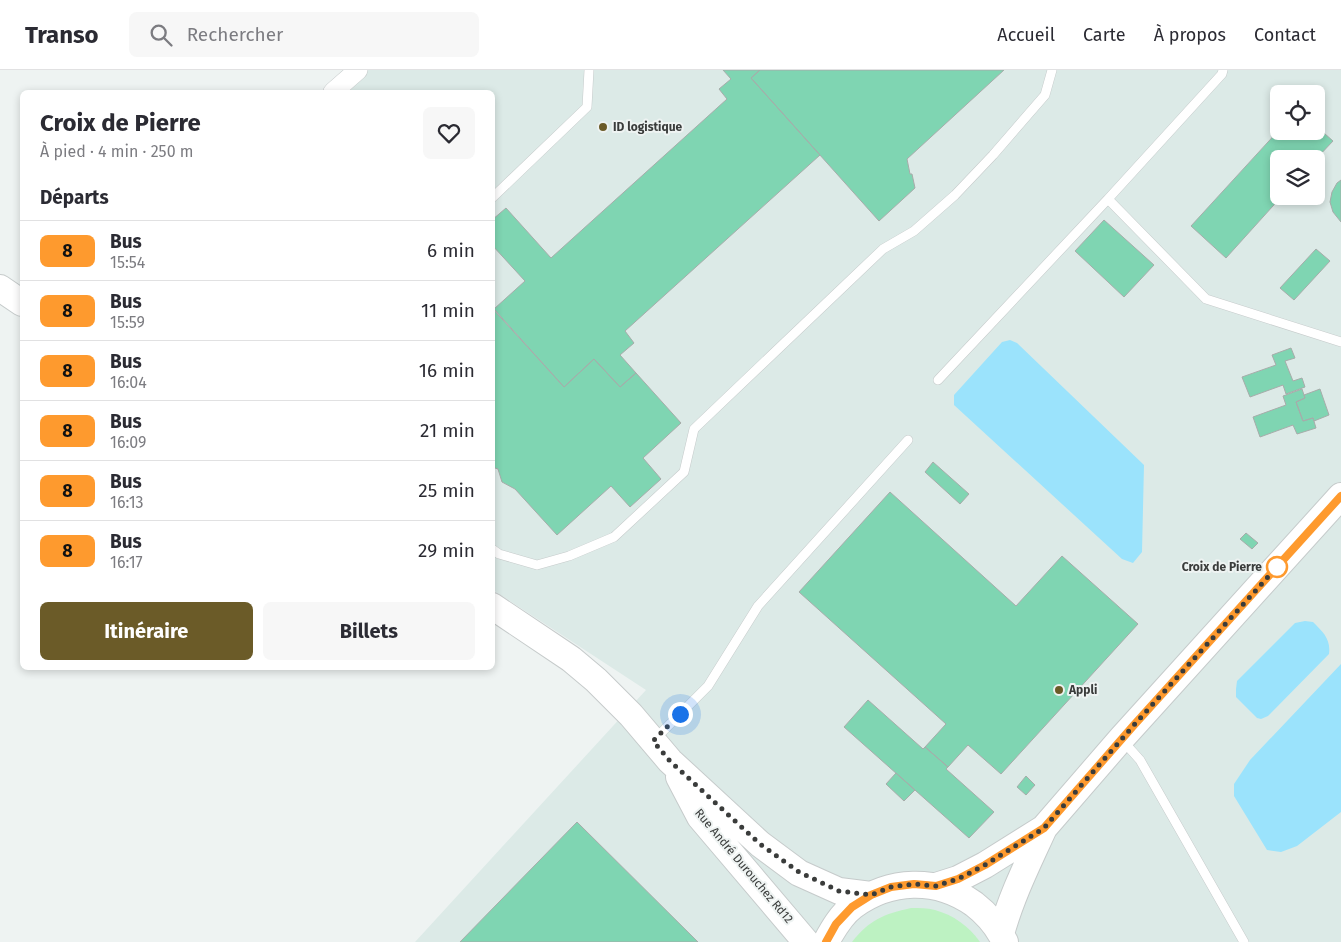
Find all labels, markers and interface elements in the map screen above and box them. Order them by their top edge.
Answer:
search box [129,12,479,57]
text: Transo [25,21,99,49]
icon: search [147,21,175,49]
text: Rechercher [187,23,283,46]
text: Accueil [997,24,1055,46]
text: Carte [1083,24,1126,46]
text: À propos [1154,24,1226,46]
text: Contact [1254,24,1316,46]
map controls [1270,85,1325,205]
button: locate [1270,85,1325,140]
button: heart [423,107,475,159]
text: Croix de Pierre [40,109,201,137]
place label: ID logistique [613,120,683,134]
marker: ID logistique [597,121,609,133]
text: À pied · 4 min · 250 m [40,142,194,161]
button: layers [1270,150,1325,205]
text: Départs [40,186,109,209]
text: Bus [110,230,142,253]
text: 6 min [427,239,475,262]
text: 8 [62,240,73,262]
text: 15:54 [110,253,145,272]
text: Bus [110,290,142,313]
text: 11 min [421,299,475,322]
text: 8 [62,300,73,322]
text: 15:59 [110,313,145,332]
text: Bus [110,350,142,373]
text: 16 min [419,359,475,382]
text: 8 [62,360,73,382]
text: 16:04 [110,373,147,392]
text: Bus [110,410,142,433]
text: 21 min [420,419,475,442]
text: 8 [62,420,73,442]
text: 16:09 [110,433,146,452]
text: Bus [110,470,142,493]
text: 25 min [418,479,475,502]
text: 8 [62,480,73,502]
text: 16:13 [110,493,144,512]
text: Bus [110,530,142,553]
text: 29 min [418,539,475,562]
text: 8 [62,540,73,562]
text: 16:17 [110,553,143,572]
marker: Croix de Pierre [1266,556,1288,578]
place label: Croix de Pierre [1182,560,1262,574]
button: Itinéraire [40,602,253,660]
button: Billets [263,602,475,660]
place label: Appli [1068,683,1097,697]
marker: Appli [1053,684,1065,696]
your location [668,702,693,727]
street label: Rue André Durouchez Rd12 [692,806,796,926]

